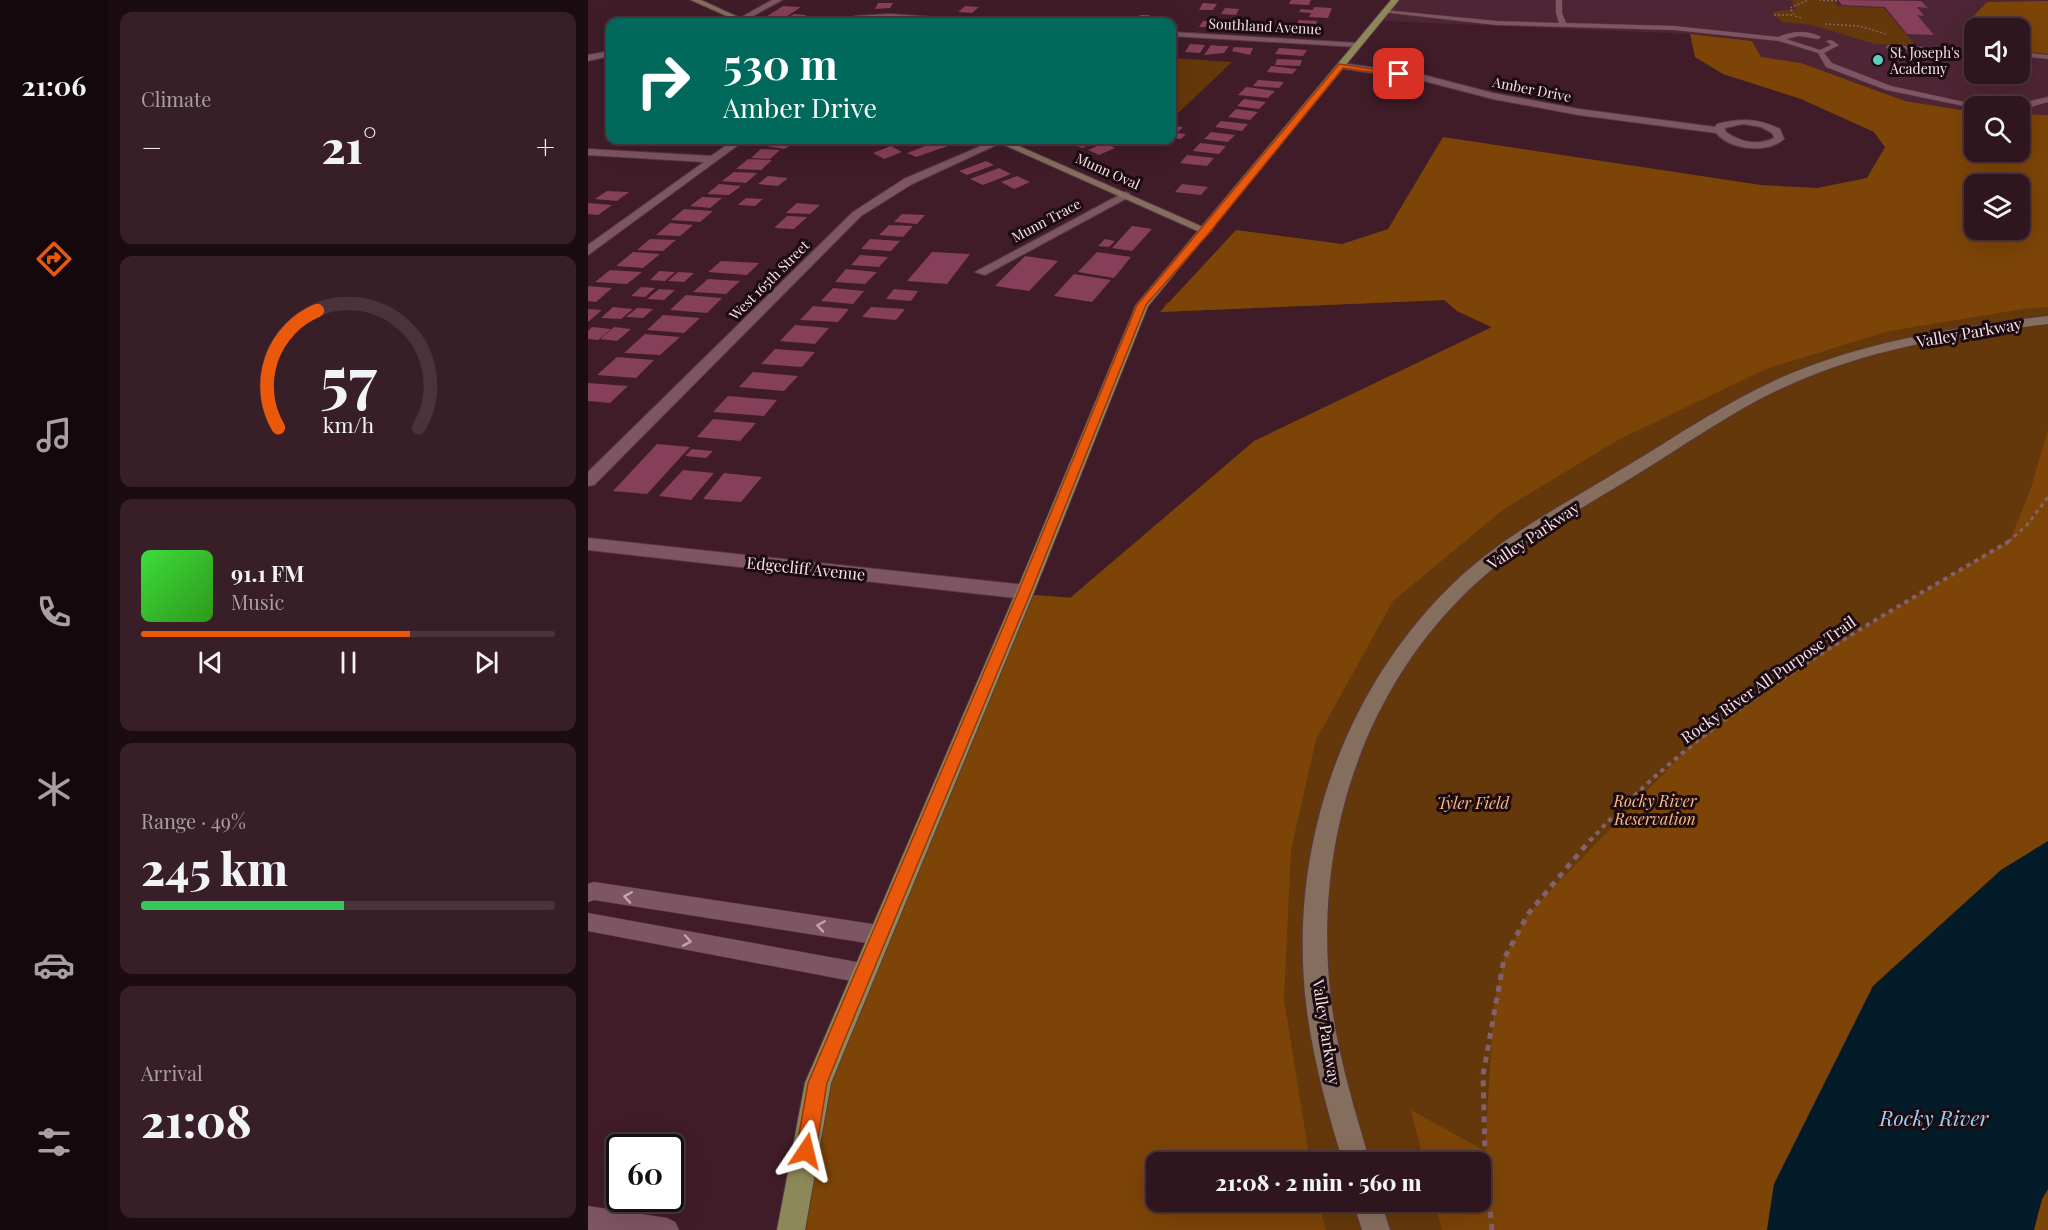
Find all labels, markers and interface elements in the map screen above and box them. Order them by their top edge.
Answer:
street label: Southland Avenue [1208,14,1322,38]
map controls [1964,18,2030,240]
button: sound [1964,18,2030,84]
text: 530 m [723,35,838,91]
icon: right [624,42,702,120]
place label: St. Joseph's Academy [1889,43,1960,78]
pin [1373,48,1424,99]
marker: St. Joseph's Academy [1871,53,1885,67]
icon: arrive [1382,57,1415,90]
text: 21:06 [22,67,86,103]
street label: Amber Drive [1490,72,1573,106]
text: Climate [141,85,211,112]
text: Amber Drive [723,89,877,125]
button: search [1964,96,2030,162]
text: 21° [321,115,377,175]
text: − [141,124,162,168]
text: + [536,124,555,168]
street label: Munn Oval [1073,148,1143,194]
button: layers [1964,174,2030,240]
street label: Munn Trace [1008,194,1084,246]
street label: West 165th Street [724,235,814,325]
icon: directions [33,238,75,280]
street label: Valley Parkway [1914,312,2023,352]
text: 57 [319,335,377,419]
text: km/h [322,411,374,439]
icon: music [33,414,75,456]
street label: Valley Parkway [1482,496,1583,574]
street label: Edgecliff Avenue [746,551,866,585]
text: 91.1 FM [231,558,305,588]
text: Music [231,588,284,615]
icon: phone [33,591,75,633]
street label: Rocky River All Purpose Trail [1677,610,1860,747]
icon: previous [194,646,227,679]
icon: pause [332,646,365,679]
icon: next [470,646,503,679]
icon: climate [33,768,75,810]
park label: Rocky River Reservation [1613,790,1698,829]
park label: Tyler Field [1437,792,1510,813]
text: Range · 49% [141,807,246,834]
text: 245 km [141,837,288,897]
one-way arrow [623,891,633,903]
one-way arrow [816,920,825,932]
one-way arrow [682,934,692,947]
icon: car [33,944,75,986]
street label: Valley Parkway [1308,977,1346,1086]
text: Arrival [141,1059,203,1086]
text: 21:08 [141,1089,252,1149]
water label: Rocky River [1879,1103,1990,1131]
position arrow [774,1119,838,1183]
icon: filters [33,1121,75,1163]
speed limit sign: 60 [606,1134,684,1212]
text: 21:08 · 2 min · 560 m [1215,1167,1422,1197]

